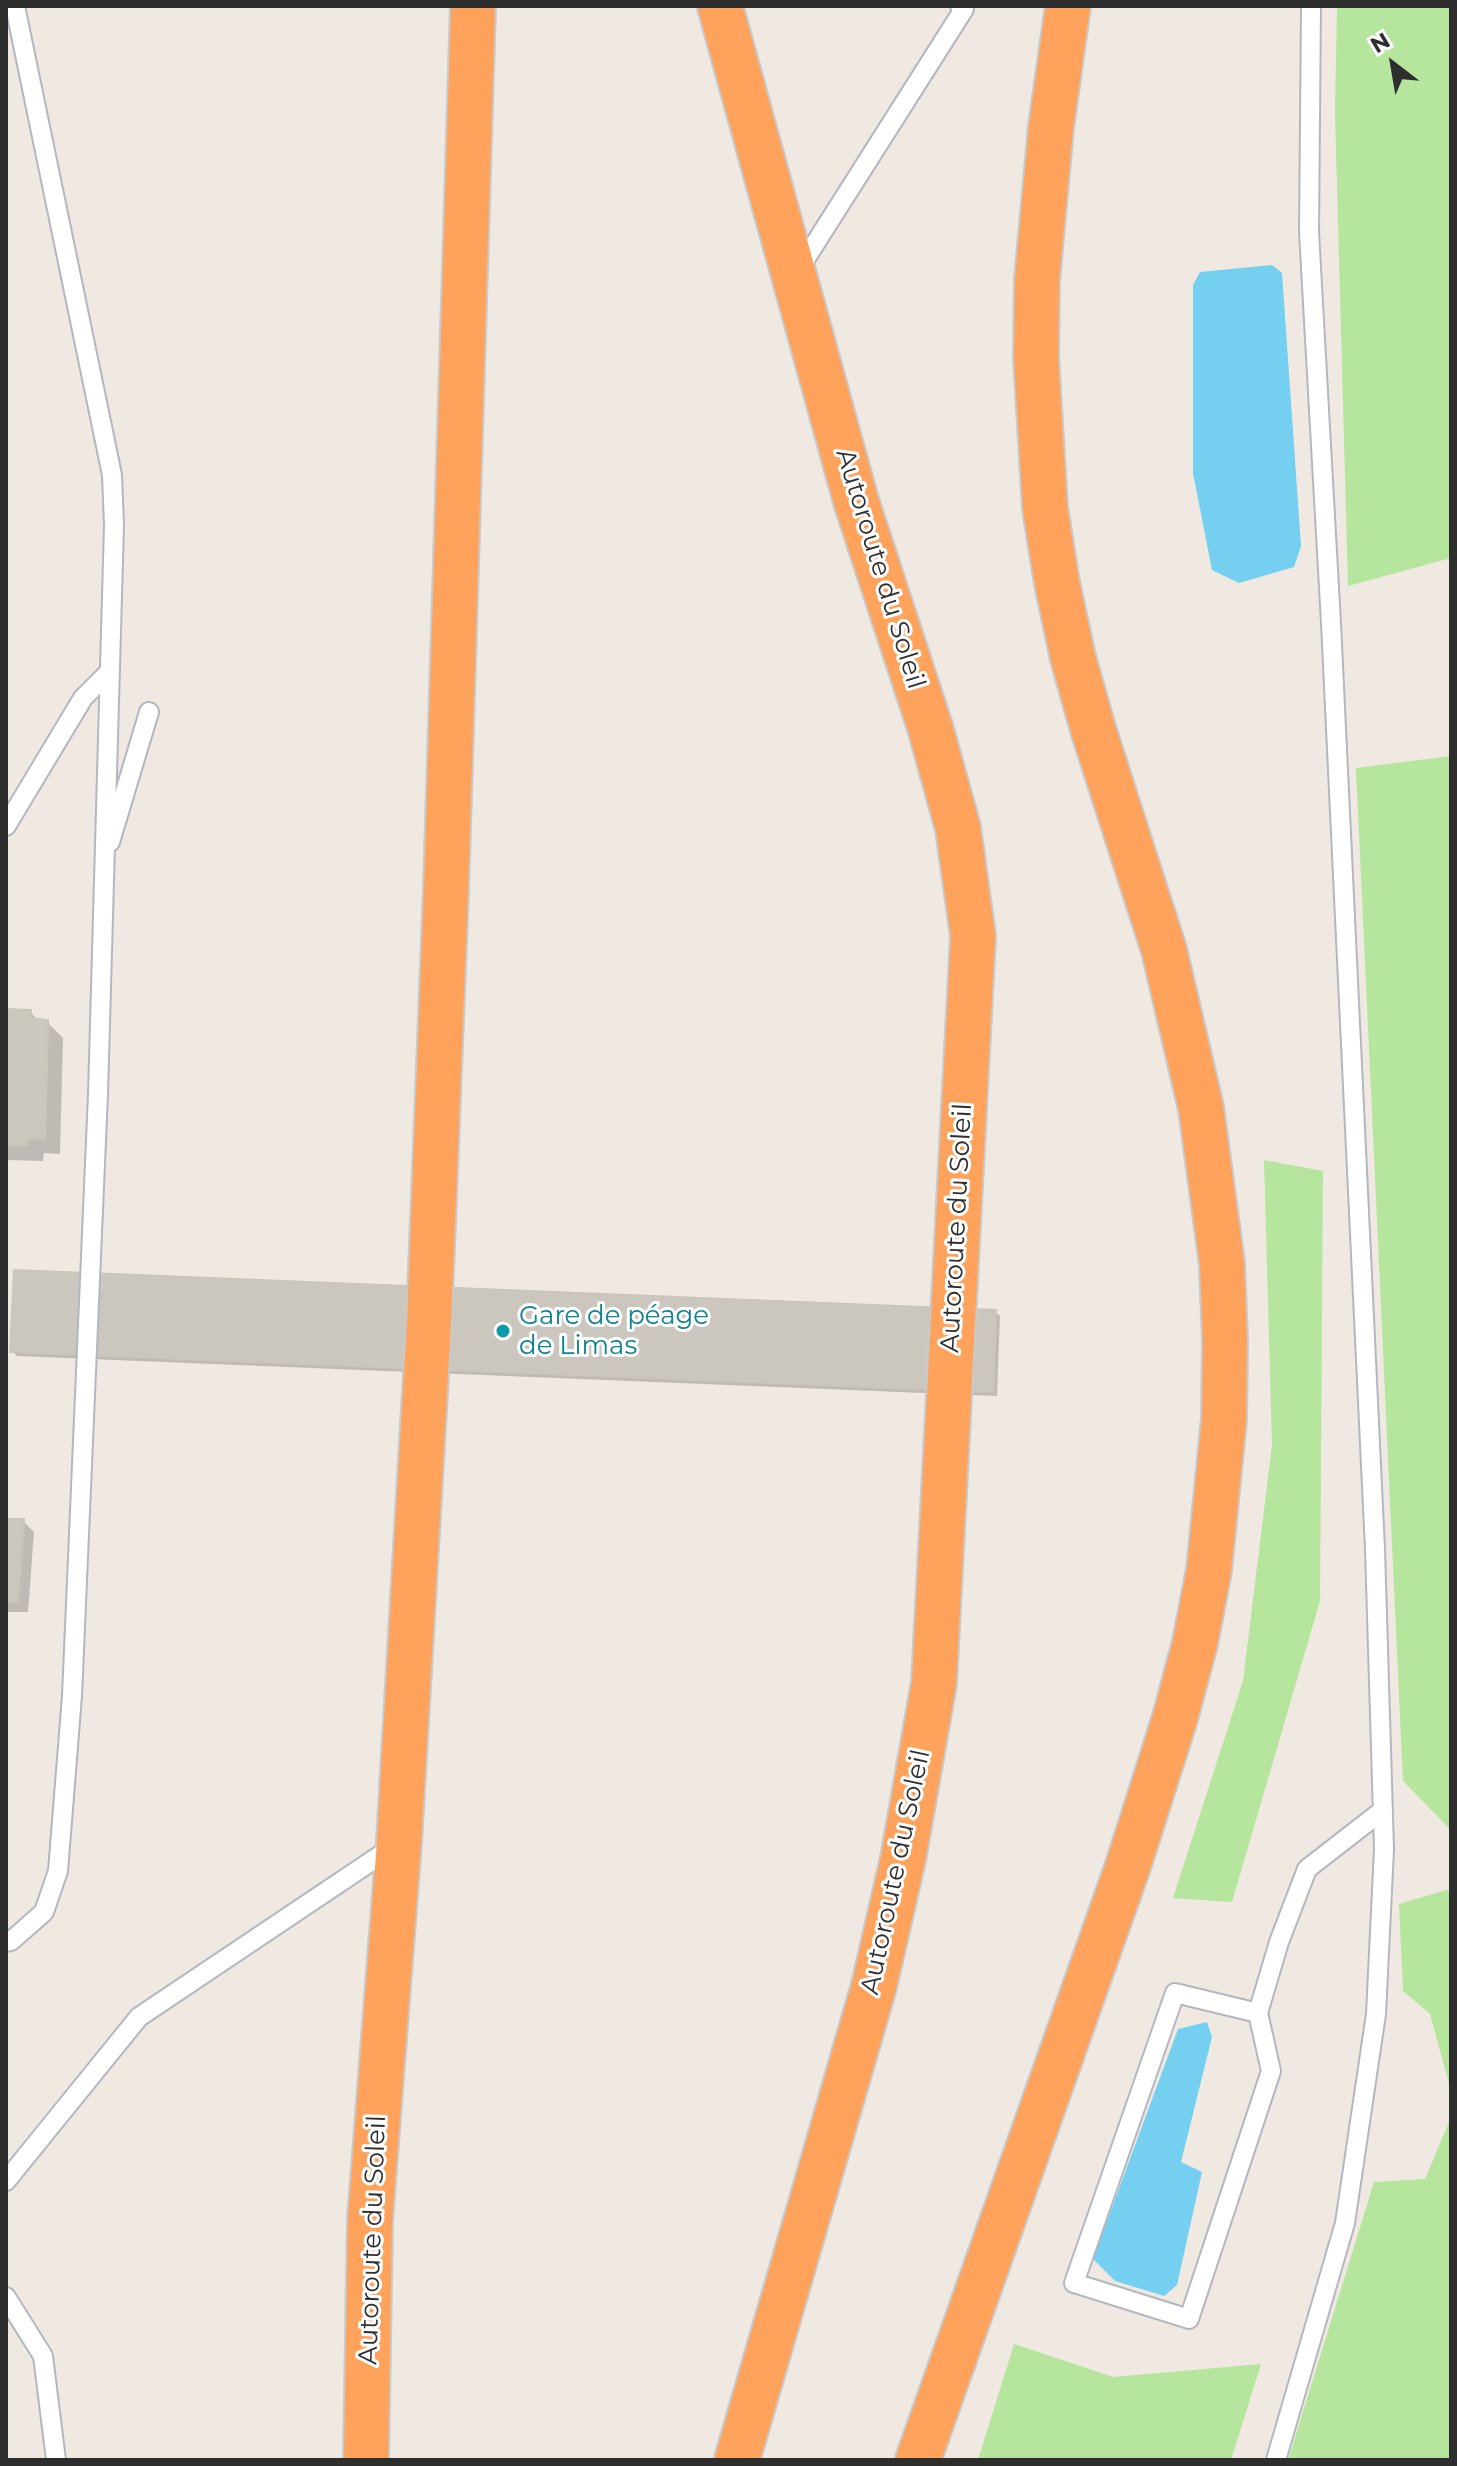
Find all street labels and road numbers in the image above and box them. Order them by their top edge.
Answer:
street label: Autoroute du Soleil [829,445,931,693]
street label: Autoroute du Soleil [935,1103,979,1353]
street label: Autoroute du Soleil [855,1747,937,1997]
street label: Autoroute du Soleil [353,2115,393,2365]

